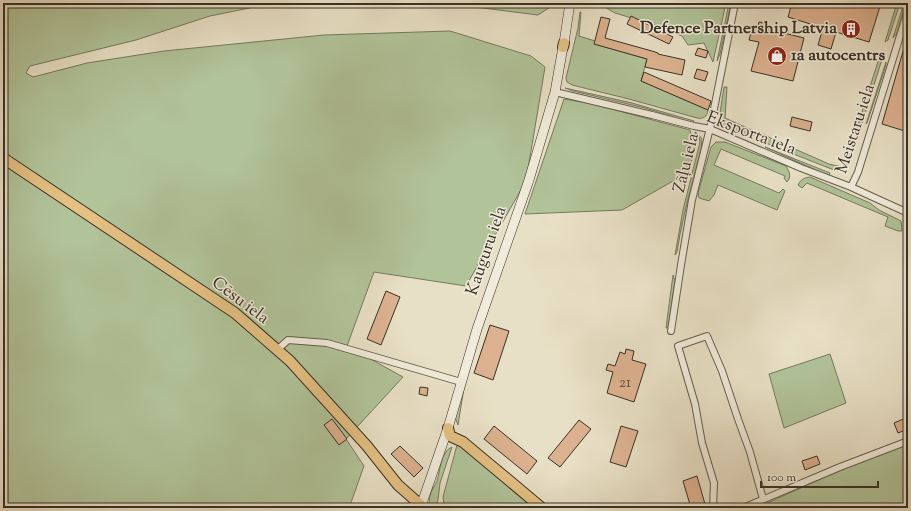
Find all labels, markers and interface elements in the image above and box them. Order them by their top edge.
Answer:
place label: Defence Partnership Latvia [640,17,837,41]
building icon: Defence Partnership Latvia [840,18,862,40]
place label: 1a autocentrs [791,44,885,68]
shop icon: 1a autocentrs [766,45,788,67]
street label: Meistaru iela [830,81,882,177]
street label: Eksporta iela [703,106,799,162]
street label: Zāļu iela [668,131,706,195]
street label: Kauguru iela [461,203,513,299]
street label: Cēsu iela [206,271,274,331]
house number: 21 [619,373,631,394]
scale bar [761,463,878,489]
text: 100 m [767,469,796,487]

